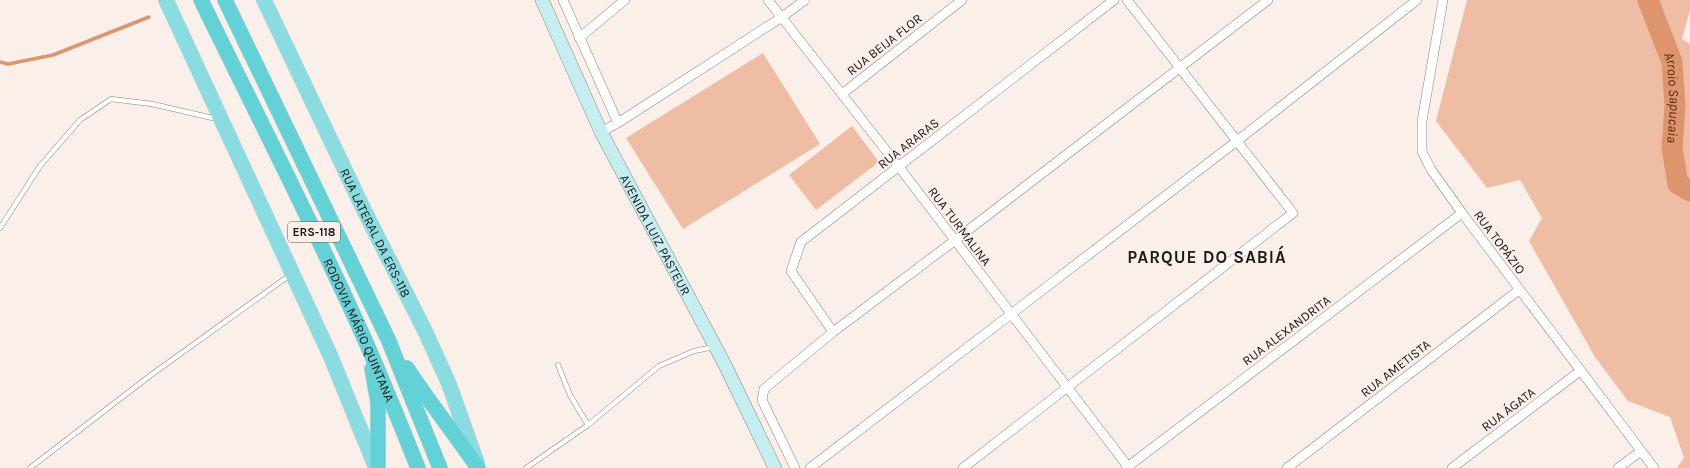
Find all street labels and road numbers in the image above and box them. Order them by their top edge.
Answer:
street label: RUA BEIJA FLOR [844,10,925,78]
street label: RUA ARARAS [875,115,942,172]
street label: RUA LATERAL DA ERS-118 [337,166,414,300]
street label: AVENIDA LUIZ PASTEUR [617,172,694,298]
street label: RUA TURMALINA [925,184,994,269]
street label: RUA TOPÁZIO [1471,206,1530,277]
road number: ERS-118 [288,222,340,242]
street label: RODOVIA MÁRIO QUINTANA [320,256,398,405]
street label: RUA ALEXANDRITA [1239,292,1334,368]
street label: RUA AMETISTA [1357,336,1434,400]
street label: RUA ÁGATA [1477,382,1538,434]

